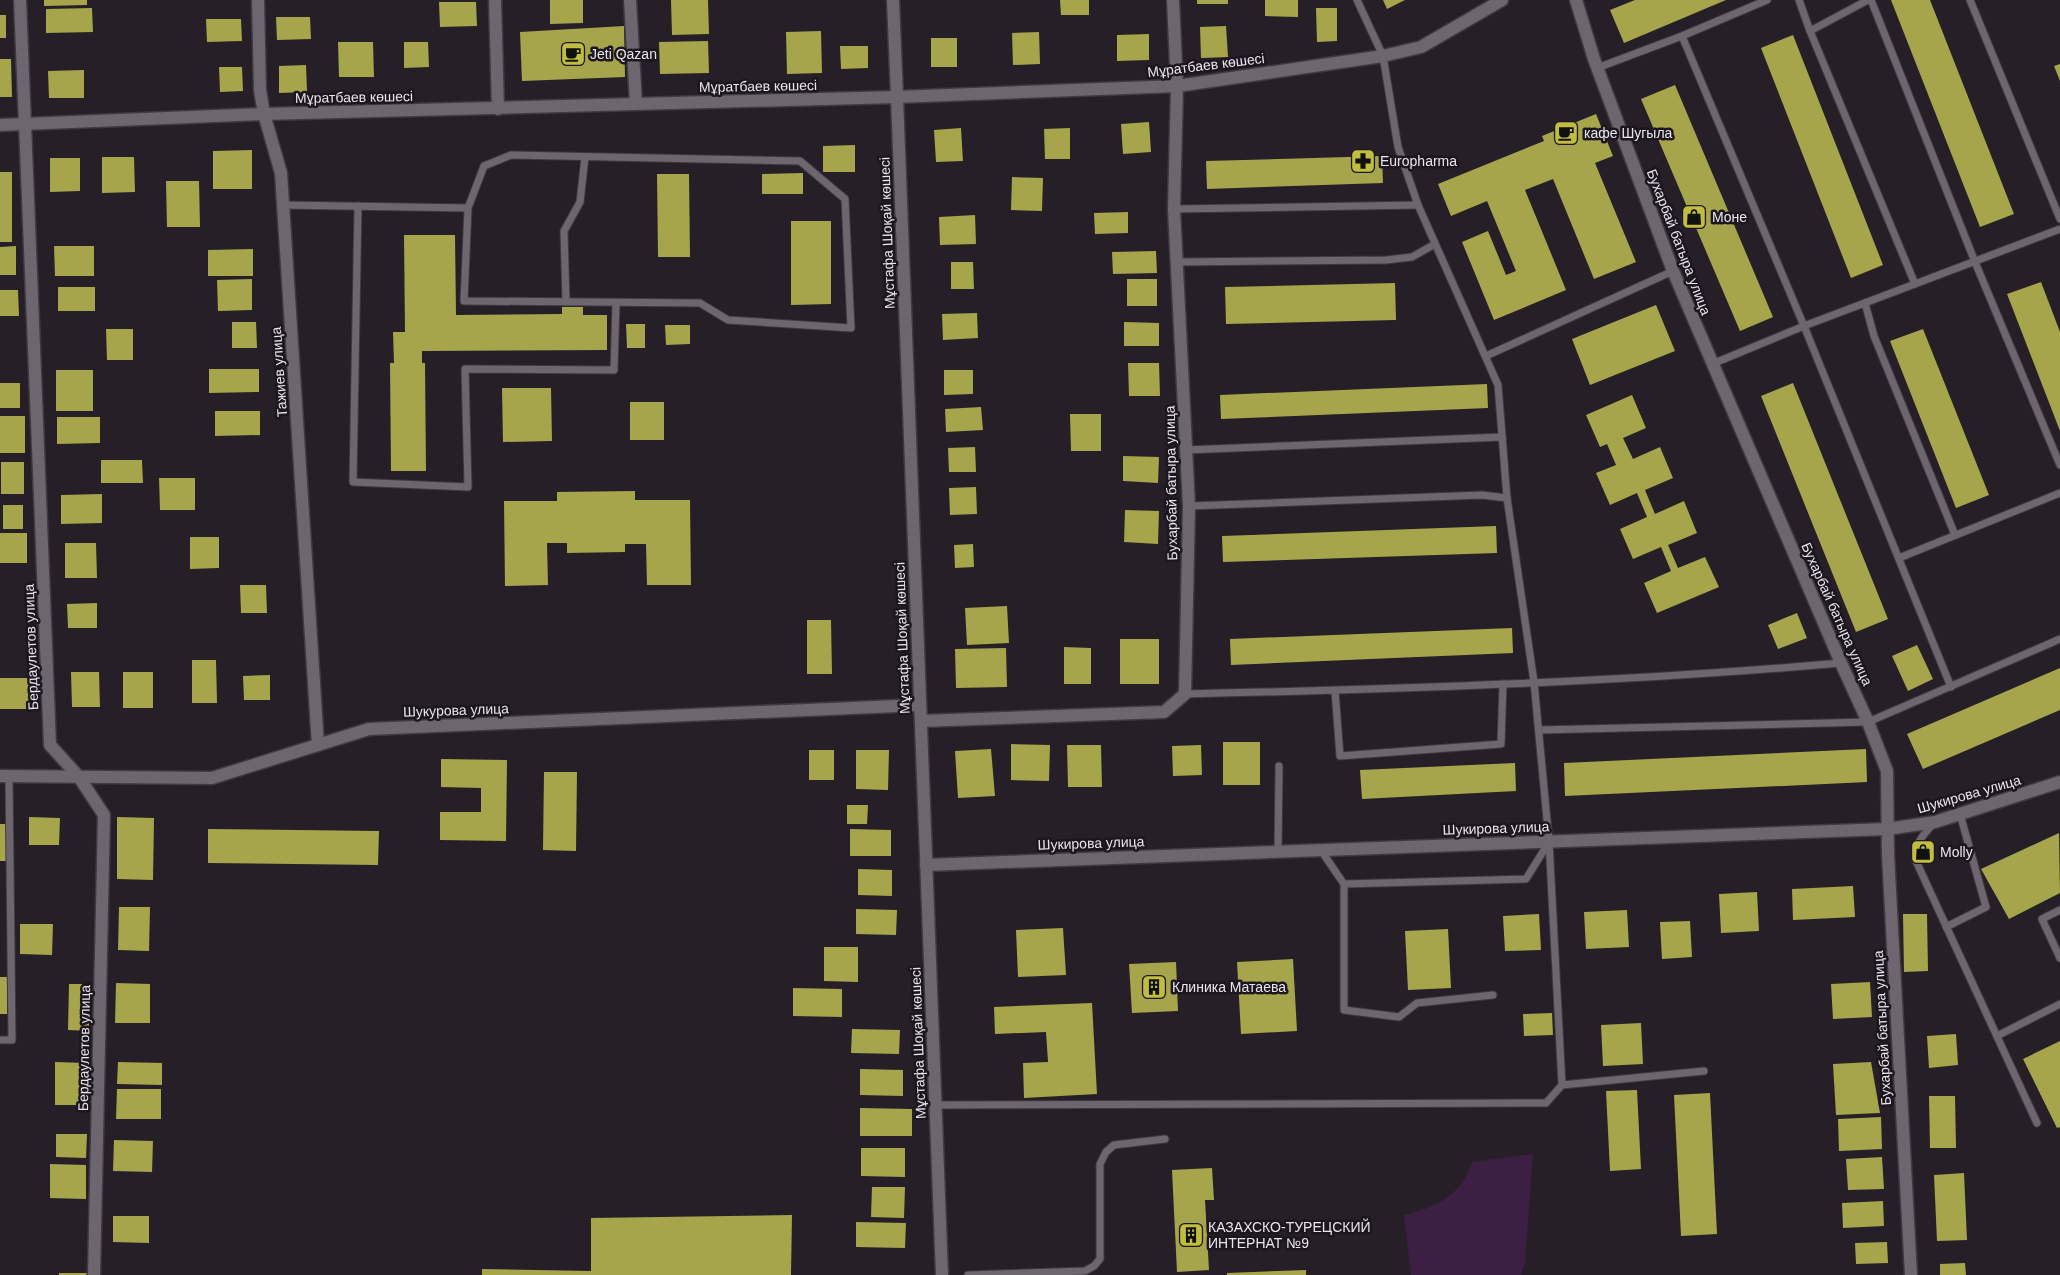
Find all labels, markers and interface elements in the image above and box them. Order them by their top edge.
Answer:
cafe icon: Jeti Qazan [560,41,586,67]
place label: Jeti Qazan [590,46,657,62]
street label: Мұратбаев көшесі [1146,50,1266,80]
street label: Мұратбаев көшесі [699,77,817,95]
street label: Мұратбаев көшесі [295,88,413,106]
cafe icon: кафе Шугыла [1553,120,1579,146]
place label: кафе Шугыла [1584,125,1673,141]
pharmacy icon: Europharma [1350,148,1376,174]
place label: Europharma [1380,153,1457,169]
street label: Мұстафа Шоқай көшесі [876,157,898,309]
street label: Бухарбай батыра улица [1644,167,1714,317]
shop icon: Моне [1681,204,1707,230]
place label: Моне [1712,209,1747,225]
street label: Тажиев улица [268,326,290,418]
street label: Бухарбай батыра улица [1162,405,1180,561]
street label: Бухарбай батыра улица [1798,540,1876,688]
street label: Мұстафа Шоқай көшесі [891,562,913,714]
street label: Бердаулетов улица [21,583,41,710]
street label: Шукурова улица [403,700,509,720]
street label: Шукирова улица [1915,772,2023,816]
street label: Шукирова улица [1442,818,1550,838]
street label: Шукирова улица [1037,833,1145,853]
shop icon: Molly [1910,839,1936,865]
place label: Molly [1940,844,1973,860]
street label: Бухарбай батыра улица [1870,950,1894,1106]
street label: Мұстафа Шоқай көшесі [907,967,929,1119]
building icon: Клиника Матаева [1141,974,1167,1000]
place label: Клиника Матаева [1172,979,1286,995]
street label: Бердаулетов улица [75,985,93,1111]
place label: КАЗАХСКО-ТУРЕЦСКИЙ ИНТЕРНАТ №9 [1208,1218,1371,1251]
building icon: КАЗАХСКО-ТУРЕЦСКИЙ ИНТЕРНАТ №9 [1178,1222,1204,1248]

